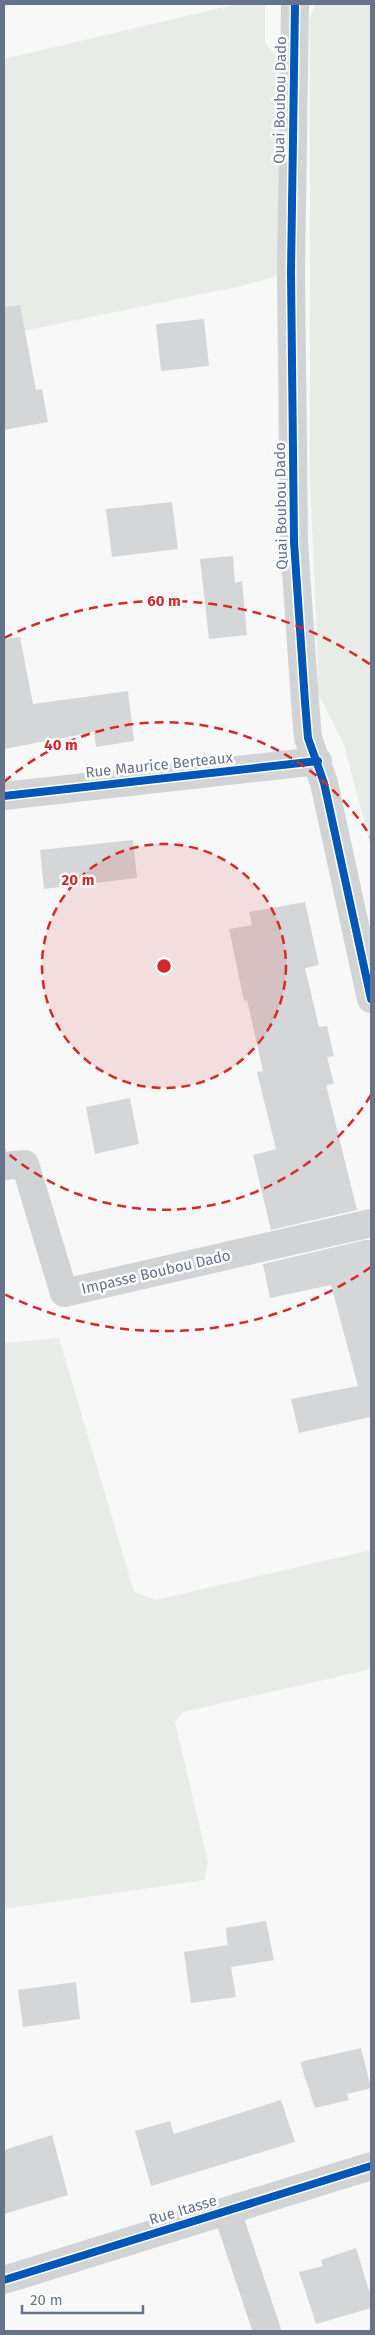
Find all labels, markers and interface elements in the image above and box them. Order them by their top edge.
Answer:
street label: Quai Boubou Dado [270,36,290,164]
street label: Quai Boubou Dado [271,442,291,570]
text: 60 m [147,592,181,610]
text: 40 m [44,736,78,754]
street label: Rue Maurice Berteaux [84,748,234,782]
text: 20 m [62,871,94,889]
centre of rings [155,957,173,975]
street label: Impasse Boubou Dado [80,1246,232,1298]
street label: Rue Itasse [147,2191,219,2229]
scale bar [22,2282,144,2314]
text: 20 m [30,2291,63,2309]

